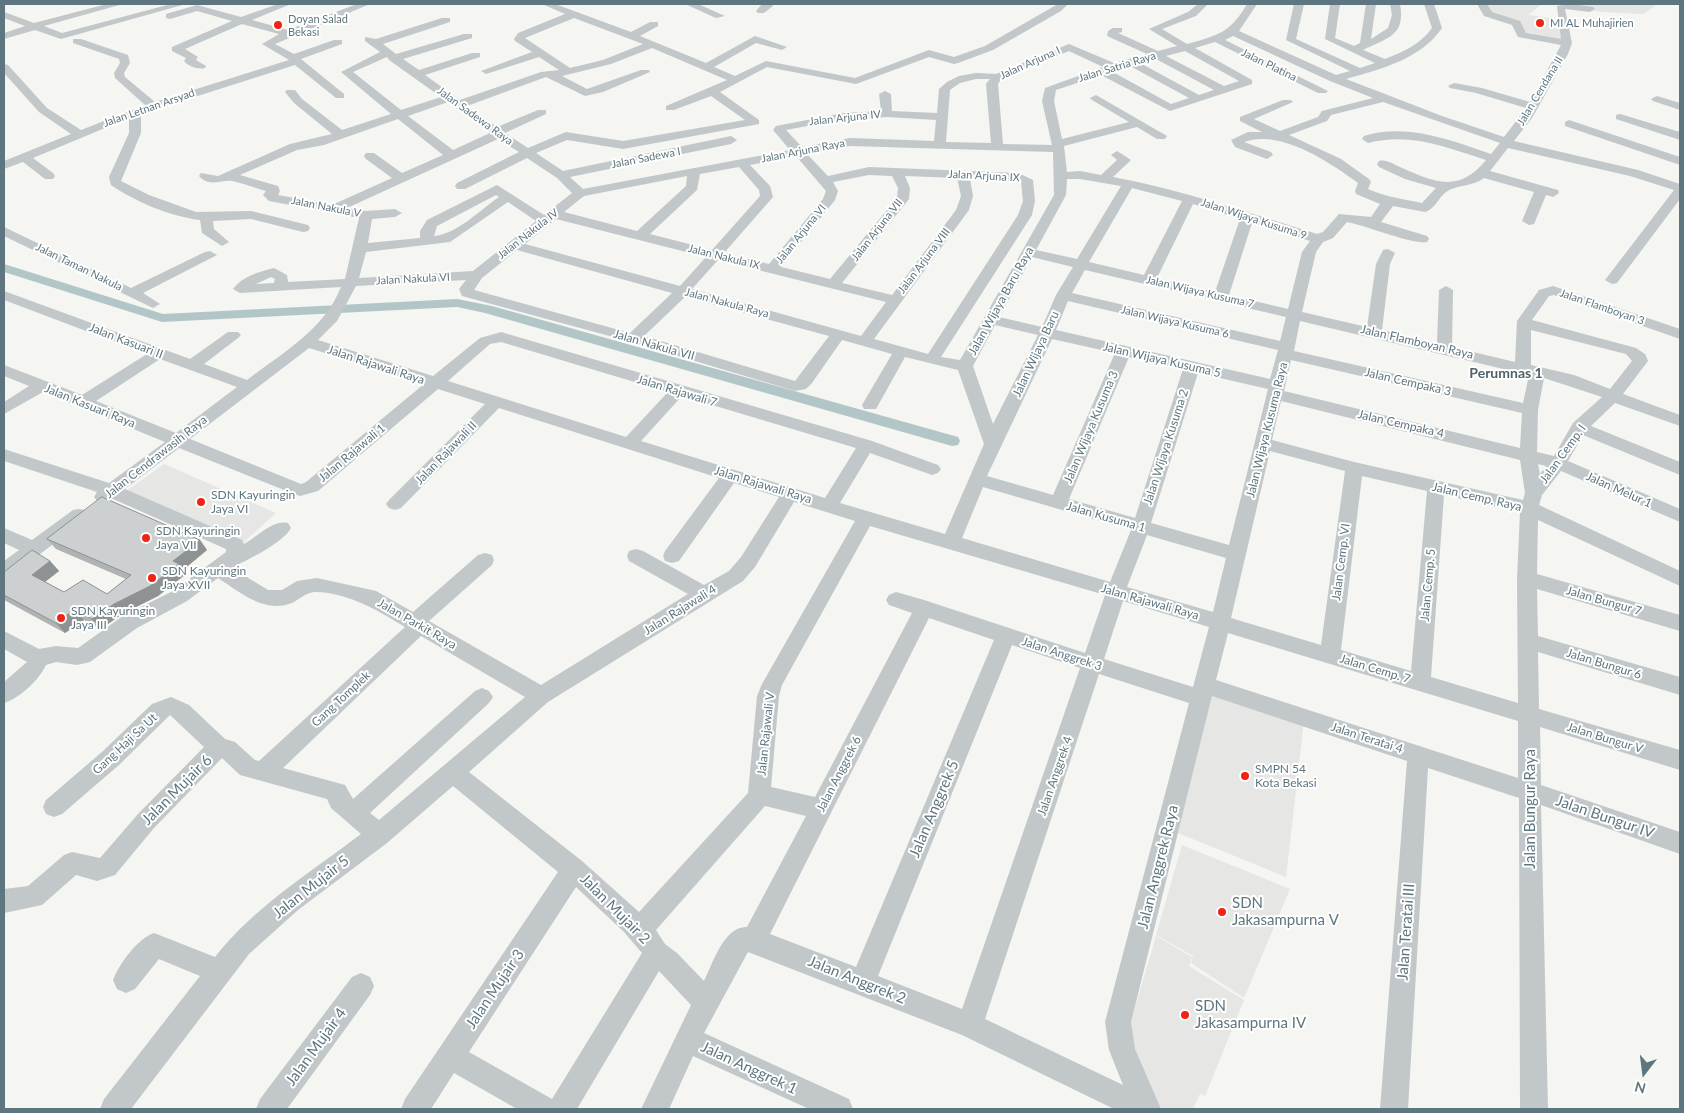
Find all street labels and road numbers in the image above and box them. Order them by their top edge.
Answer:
street label: Jalan Arjuna I [998,44,1062,82]
street label: Jalan Platina [1239,46,1299,84]
street label: Jalan Satria Raya [1077,49,1157,85]
street label: Jalan Cendana II [1514,54,1566,128]
street label: Jalan Sadewa Raya [435,84,515,148]
street label: Jalan Letnan Arsyad [102,86,196,130]
street label: Jalan Arjuna IV [808,108,882,128]
street label: Jalan Arjuna Raya [760,136,846,166]
street label: Jalan Sadewa I [610,145,682,171]
street label: Jalan Arjuna IX [948,168,1020,184]
street label: Jalan Nakula V [290,194,362,220]
street label: Jalan Arjuna VII [849,196,905,264]
street label: Jalan Wijaya Kusuma 9 [1199,196,1309,242]
street label: Jalan Arjuna VI [773,202,829,266]
street label: Jalan Nakula IV [495,206,561,262]
street label: Jalan Arjuna VIII [895,226,953,296]
street label: Jalan Taman Nakula [34,240,124,294]
street label: Jalan Nakula IX [687,242,761,272]
street label: Jalan Wijaya Baru Raya [965,244,1037,358]
street label: Jalan Nakula VI [376,270,450,288]
street label: Jalan Wijaya Kusuma 7 [1145,273,1255,311]
street label: Jalan Nakula Raya [684,285,770,321]
street label: Jalan Flamboyan 3 [1558,286,1646,328]
street label: Jalan Wijaya Kusuma 6 [1120,303,1230,341]
street label: Jalan Wijaya Baru [1010,309,1062,399]
street label: Jalan Kasuari II [87,320,165,362]
street label: Jalan Flamboyan Raya [1359,322,1475,362]
street label: Jalan Nakula VII [612,327,696,363]
street label: Jalan Wijaya Kusuma 5 [1102,339,1222,381]
street label: Jalan Rajawali Raya [326,343,426,387]
street label: Jalan Wijaya Kusuma Raya [1243,361,1291,499]
street label: Jalan Cempaka 3 [1363,365,1453,399]
street label: Jalan Wijaya Kusuma 3 [1061,369,1121,485]
street label: Jalan Rajawali 7 [635,372,719,410]
street label: Jalan Kasuari Raya [42,381,138,431]
street label: Jalan Wijaya Kusuma 2 [1141,387,1191,507]
street label: Jalan Cempaka 4 [1356,407,1446,441]
street label: Jalan Cendrawasih Raya [102,413,210,501]
street label: Jalan Rajawali II [412,418,480,488]
street label: Jalan Rajawali 1 [316,421,388,485]
street label: Jalan Cemp. I [1537,422,1589,486]
street label: Jalan Rajawali Raya [713,463,813,507]
street label: Jalan Melur 1 [1584,469,1654,511]
street label: Jalan Cemp. Raya [1431,480,1523,514]
street label: Jalan Kusuma 1 [1065,499,1147,535]
street label: Jalan Cemp. VI [1329,523,1353,601]
street label: Jalan Cemp. 5 [1418,548,1438,622]
street label: Jalan Rajawali Raya [1100,581,1200,623]
street label: Jalan Rajawali 4 [641,582,719,638]
street label: Jalan Bungur 7 [1565,583,1643,619]
street label: Jalan Parkit Raya [375,596,459,652]
street label: Jalan Anggrek 3 [1020,634,1104,674]
street label: Jalan Bungur 6 [1565,646,1643,682]
street label: Jalan Cemp. 7 [1338,651,1412,687]
street label: Gang Tomplek [309,668,373,730]
street label: Jalan Rajawali V [754,692,778,776]
street label: Gang Haji Sa Ut [90,710,160,778]
street label: Jalan Teratai 4 [1329,720,1405,756]
street label: Jalan Bungur V [1565,720,1645,756]
street label: Jalan Anggrek 6 [814,734,864,814]
street label: Jalan Anggrek 4 [1035,734,1075,818]
street label: Jalan Bungur Raya [1521,749,1539,869]
street label: Jalan Mujair 6 [138,751,216,829]
street label: Jalan Anggrek 5 [905,758,963,860]
street label: Jalan Bungur IV [1553,792,1657,842]
street label: Jalan Anggrek Raya [1134,803,1182,931]
street label: Jalan Mujair 5 [269,852,353,922]
street label: Jalan Mujair 2 [576,870,654,948]
street label: Jalan Teratai III [1394,883,1418,981]
street label: Jalan Mujair 3 [462,946,528,1032]
street label: Jalan Anggrek 2 [805,952,909,1008]
street label: Jalan Mujair 4 [282,1005,350,1089]
street label: Jalan Anggrek 1 [698,1038,800,1098]

